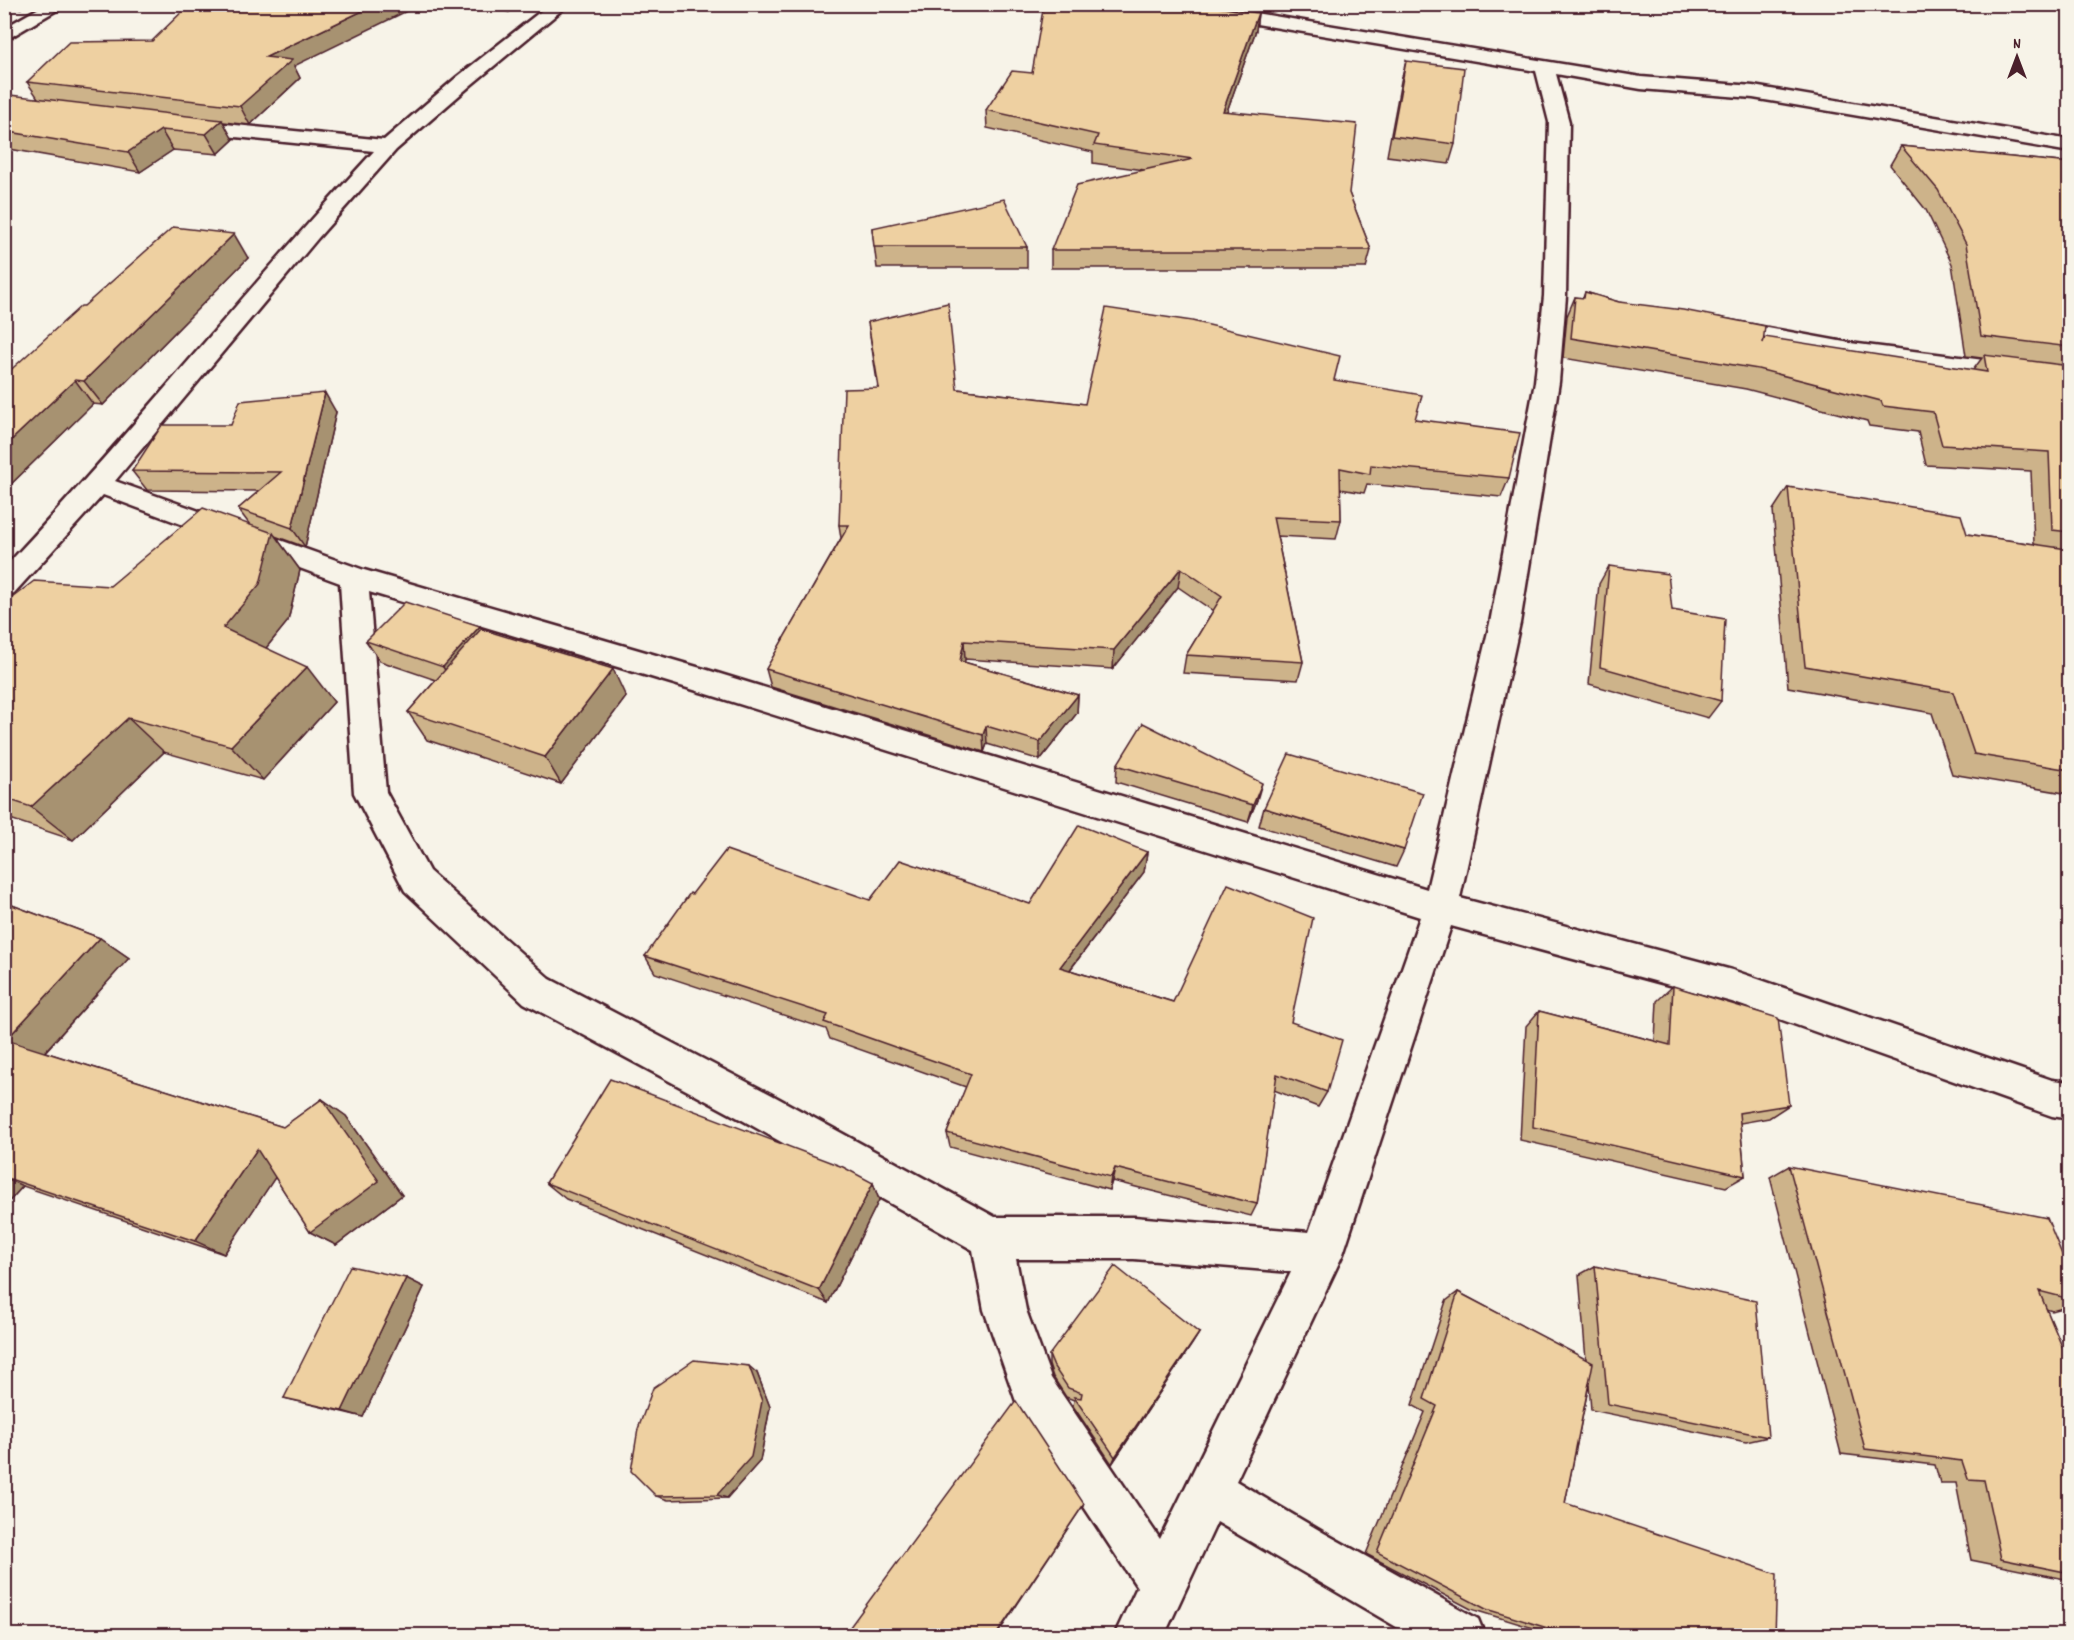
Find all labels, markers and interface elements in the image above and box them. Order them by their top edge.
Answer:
north arrow [1987,27,2047,87]
text: N [2013,33,2021,56]

